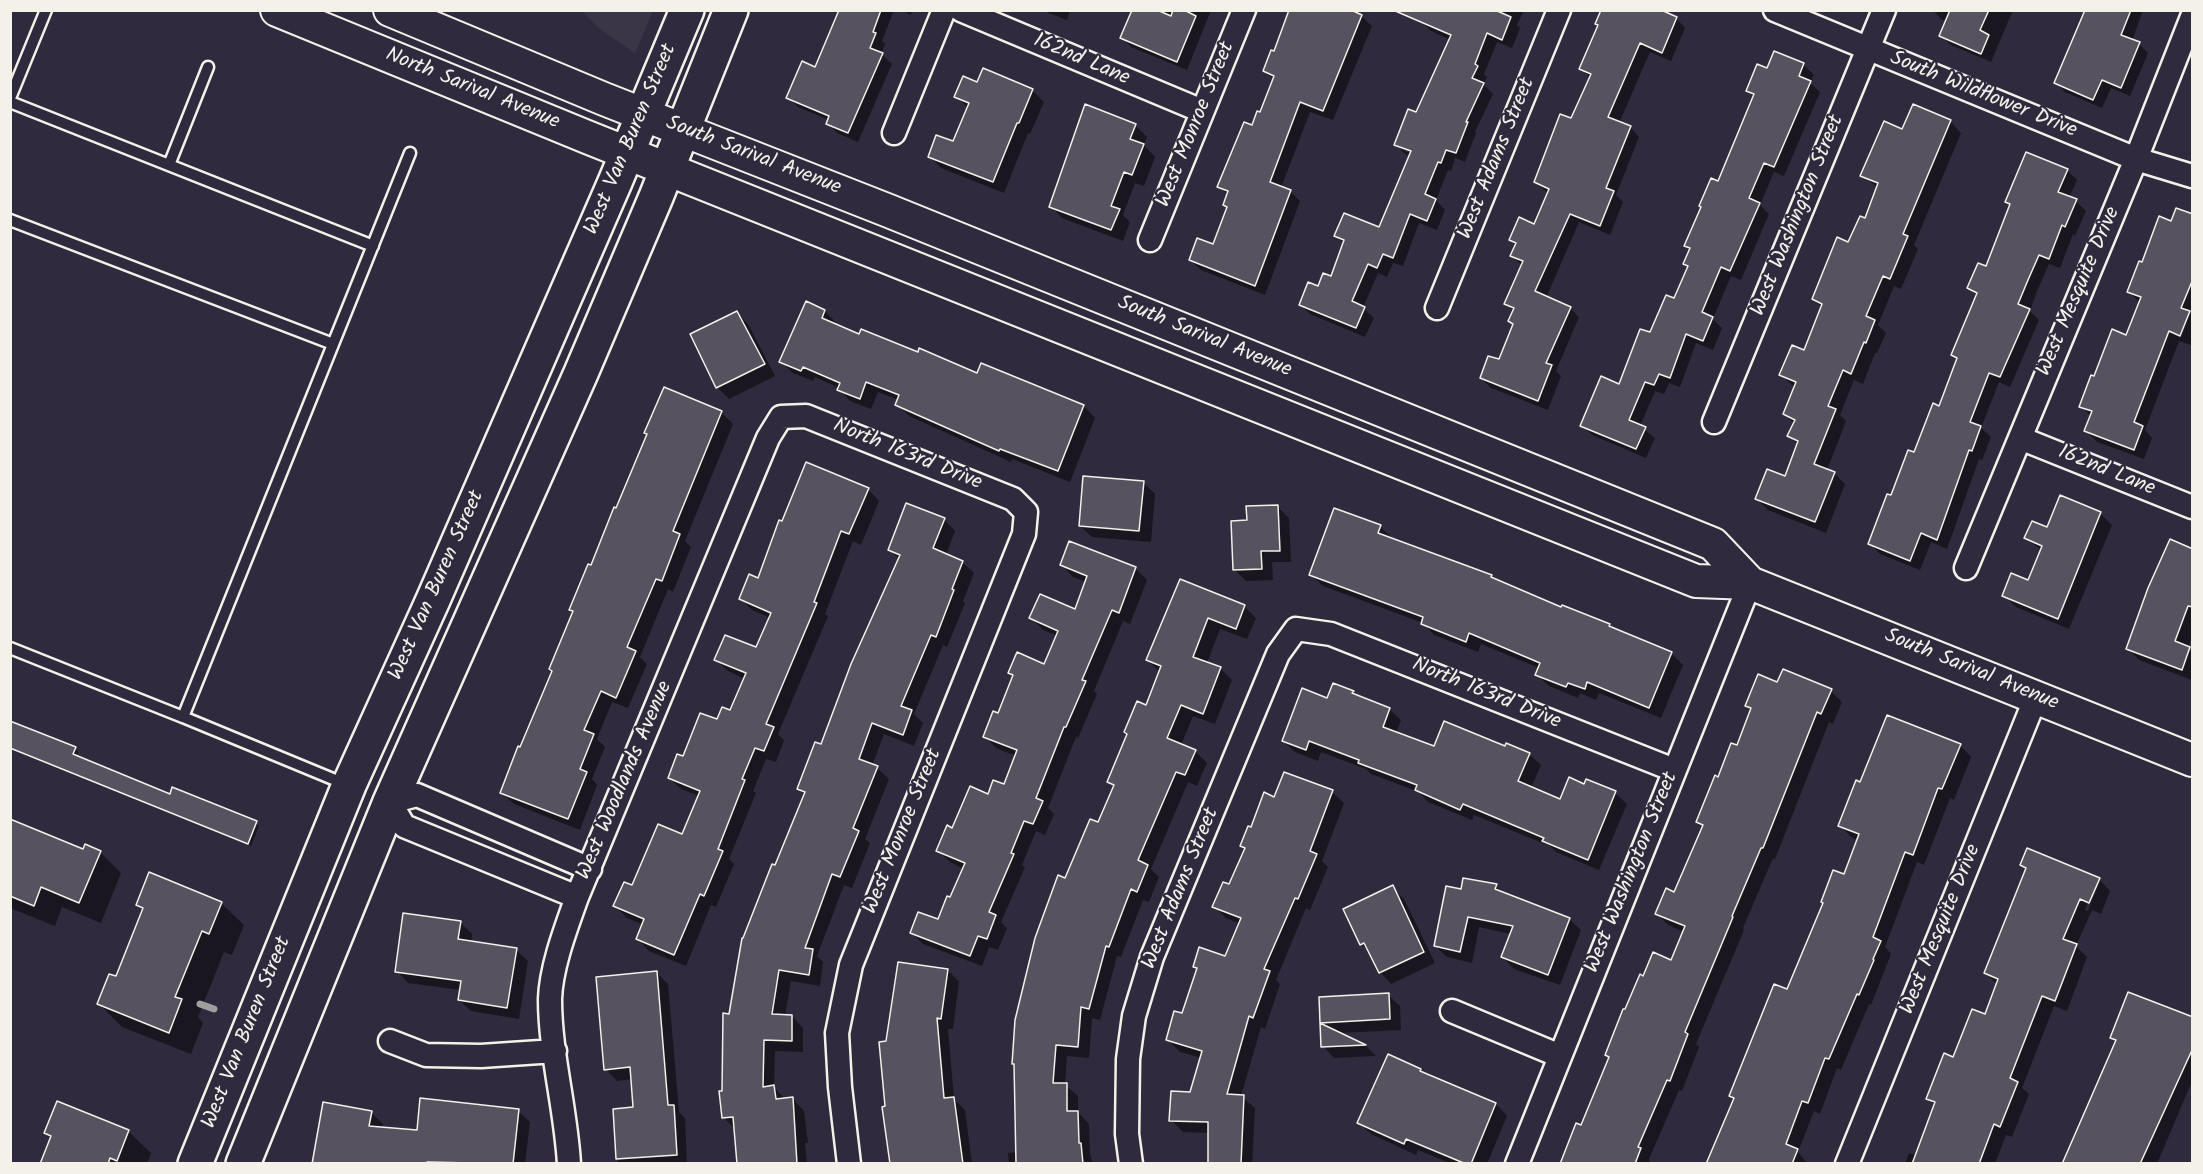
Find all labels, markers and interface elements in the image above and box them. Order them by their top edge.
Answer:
street label: 162nd Lane [1029,29,1133,93]
street label: West Monroe Street [1152,39,1242,211]
street label: West Van Buren Street [580,41,684,239]
street label: North Sarival Avenue [381,44,563,136]
street label: South Wildflower Drive [1886,47,2080,145]
street label: West Adams Street [1454,75,1542,243]
street label: South Sarival Avenue [662,112,844,202]
street label: West Washington Street [1747,112,1851,320]
street label: West Mesquite Drive [2033,204,2127,380]
street label: South Sarival Avenue [1113,292,1295,384]
street label: North 163rd Drive [829,415,985,497]
street label: 162nd Lane [2054,441,2158,503]
street label: West Van Buren Street [385,487,491,685]
street label: South Sarival Avenue [1880,625,2062,717]
street label: North 163rd Drive [1408,654,1564,736]
street label: West Woodlands Avenue [573,678,679,884]
street label: West Monroe Street [859,746,949,918]
street label: West Washington Street [1581,769,1685,977]
street label: West Adams Street [1138,805,1226,973]
street label: West Mesquite Drive [1896,841,1988,1019]
street label: West Van Buren Street [198,933,298,1133]

